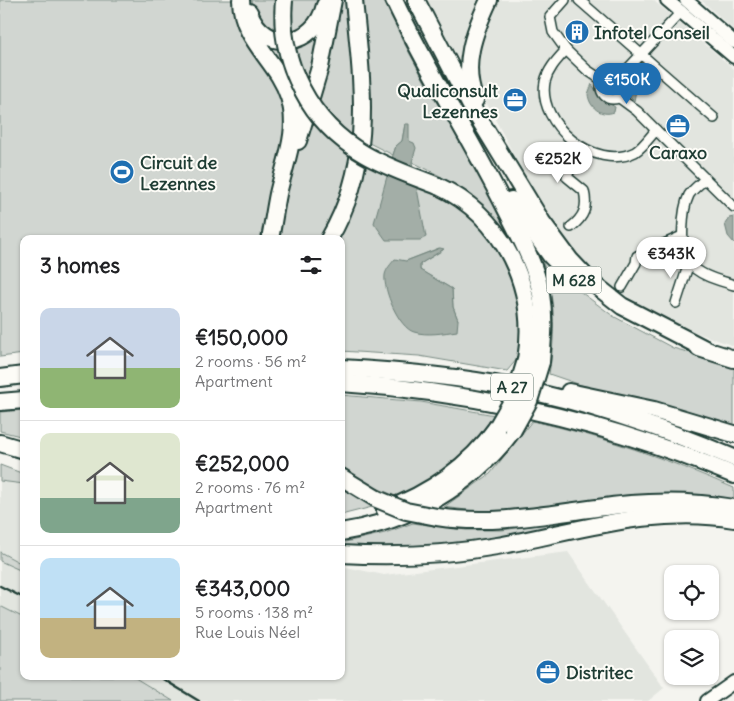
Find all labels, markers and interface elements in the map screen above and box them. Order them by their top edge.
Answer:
building icon: Infotel Conseil [564,19,590,45]
place label: Infotel Conseil [594,21,710,44]
pin: €150K [592,62,662,105]
text: €150K [604,69,650,89]
place label: Qualiconsult Lezennes [397,79,499,123]
office icon: Qualiconsult Lezennes [502,87,528,113]
office icon: Caraxo [665,113,691,139]
place label: Caraxo [649,141,707,164]
pin: €252K [523,142,593,184]
text: €252K [535,148,581,168]
place label: Circuit de Lezennes [140,151,218,195]
sports icon: Circuit de Lezennes [109,159,135,185]
pin: €343K [636,236,706,279]
text: €343K [647,243,695,263]
icon: filters [297,251,325,279]
text: 3 homes [40,252,120,279]
road number: M 628 [546,266,602,294]
text: €150,000 [195,324,288,351]
icon: home [80,328,140,388]
text: 2 rooms · 56 m² [195,351,307,371]
text: Apartment [195,371,273,391]
road number: A 27 [491,374,533,401]
text: €252,000 [195,450,289,477]
icon: home [80,453,140,513]
text: 2 rooms · 76 m² [195,477,305,497]
text: Apartment [195,497,273,517]
map controls [664,565,719,685]
button: locate [664,565,719,620]
text: €343,000 [195,575,290,602]
icon: home [80,578,140,638]
text: 5 rooms · 138 m² [195,602,313,622]
text: Rue Louis Néel [195,622,300,642]
button: layers [664,630,719,685]
office icon: Distritec [535,659,561,685]
place label: Distritec [566,661,633,684]

